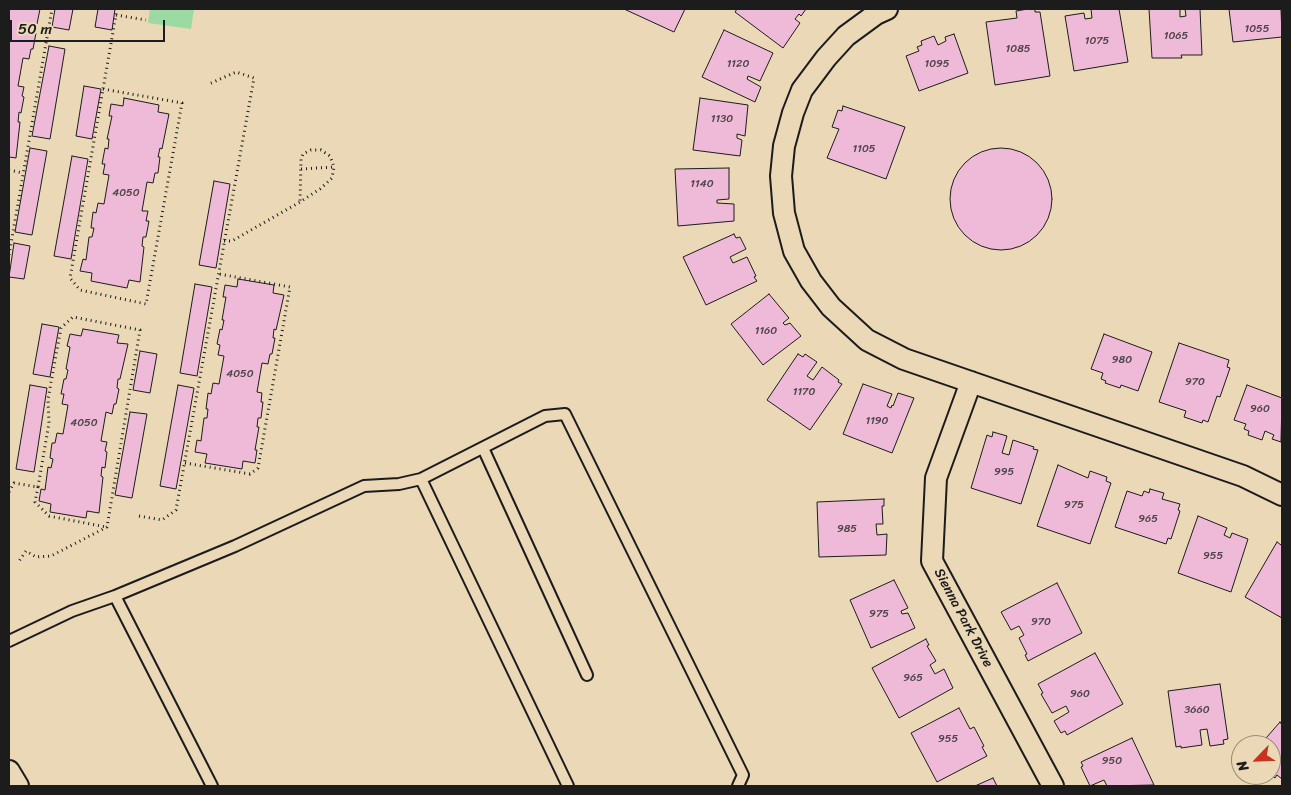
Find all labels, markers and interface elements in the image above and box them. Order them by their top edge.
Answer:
scale bar [12,10,168,42]
text: 50 m [18,16,52,42]
house number: 1055 [1244,22,1270,36]
house number: 1065 [1164,29,1188,43]
house number: 1075 [1085,34,1109,48]
house number: 1085 [1005,42,1031,56]
house number: 1120 [727,57,749,71]
house number: 1095 [924,57,950,71]
house number: 1130 [711,112,733,126]
house number: 1105 [852,142,876,156]
house number: 1140 [690,177,714,191]
house number: 4050 [112,186,140,200]
house number: 1160 [755,324,777,338]
house number: 980 [1112,353,1132,367]
house number: 4050 [226,367,254,381]
house number: 970 [1185,375,1205,389]
house number: 1170 [793,385,815,399]
house number: 960 [1250,402,1270,416]
house number: 1190 [865,414,889,428]
house number: 4050 [70,416,98,430]
house number: 995 [994,465,1014,479]
house number: 975 [1064,498,1084,512]
house number: 965 [1138,512,1158,526]
house number: 985 [837,522,857,536]
house number: 955 [1203,549,1223,563]
street label: Sienna Park Drive [930,566,996,670]
house number: 975 [869,607,889,621]
house number: 970 [1031,615,1051,629]
house number: 965 [903,671,923,685]
house number: 960 [1070,687,1090,701]
house number: 3660 [1184,703,1210,717]
house number: 955 [938,732,958,746]
north arrow [1231,735,1281,785]
house number: 950 [1102,754,1122,768]
text: N [1229,756,1256,775]

